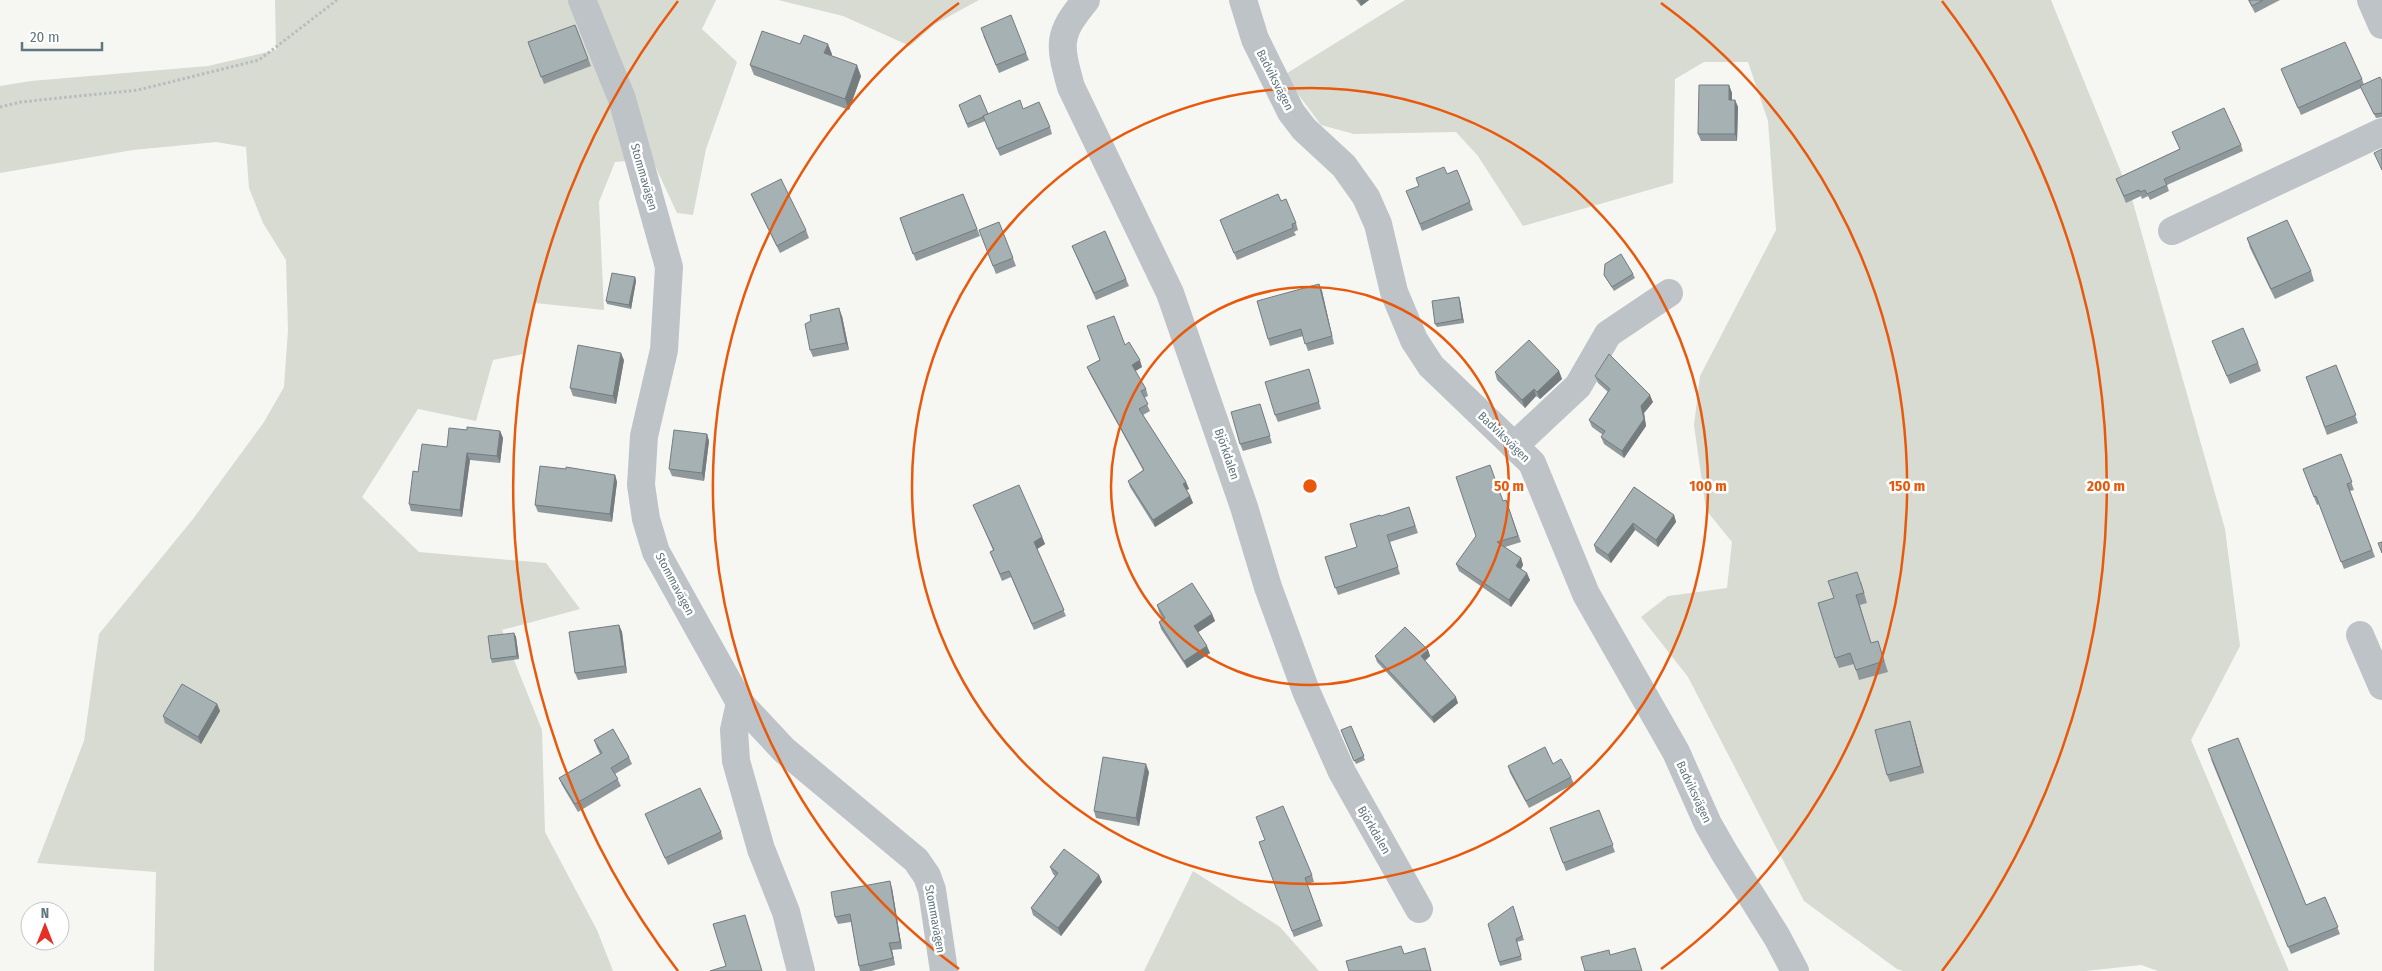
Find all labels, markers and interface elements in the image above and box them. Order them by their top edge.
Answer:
scale bar [22,20,102,52]
text: 20 m [30,28,60,46]
street label: Badviksvägen [1254,47,1296,113]
street label: Stommavägen [628,142,660,212]
street label: Badviksvägen [1475,409,1533,465]
street label: Björkdalen [1212,427,1242,481]
centre of rings [1301,477,1319,495]
text: 50 m [1494,477,1524,495]
text: 100 m [1689,477,1727,495]
text: 150 m [1889,477,1925,495]
text: 200 m [2086,477,2125,495]
street label: Stommavägen [653,550,697,618]
street label: Badviksvägen [1674,759,1714,825]
street label: Björkdalen [1355,803,1393,857]
street label: Stommavägen [922,884,948,954]
north arrow [20,901,70,951]
text: N [41,905,49,922]

